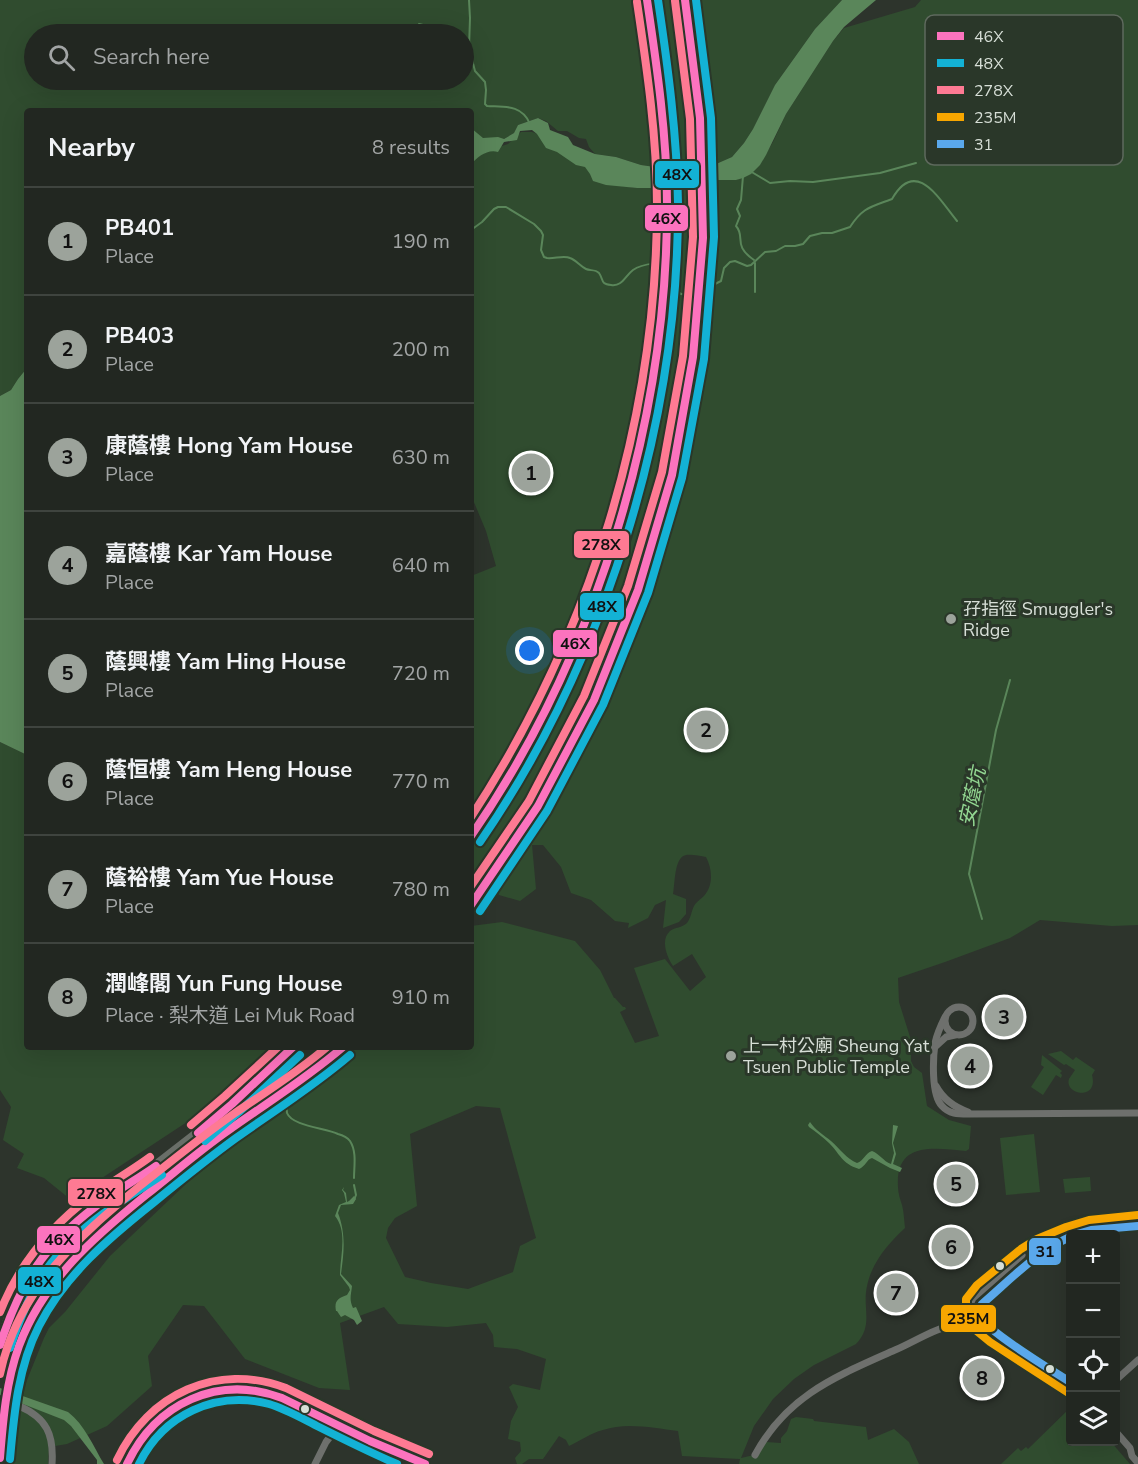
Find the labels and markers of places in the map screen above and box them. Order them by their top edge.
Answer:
pin: 1 [512,450,550,496]
place label: 孖指徑 Smuggler's Ridge [963,597,1113,642]
marker: 孖指徑 Smuggler's Ridge [944,612,958,626]
pin: 2 [686,708,726,752]
pin: 3 [984,994,1024,1040]
place label: 上一村公廟 Sheung Yat Tsuen Public Temple [743,1034,930,1079]
pin: 4 [950,1044,990,1088]
marker: 上一村公廟 Sheung Yat Tsuen Public Temple [724,1049,738,1063]
pin: 5 [936,1162,976,1206]
pin: 6 [932,1224,970,1270]
unlabelled marker [994,1260,1006,1272]
pin: 7 [876,1270,916,1316]
pin: 8 [962,1356,1002,1400]
unlabelled marker [1044,1363,1056,1375]
unlabelled marker [299,1403,311,1415]

